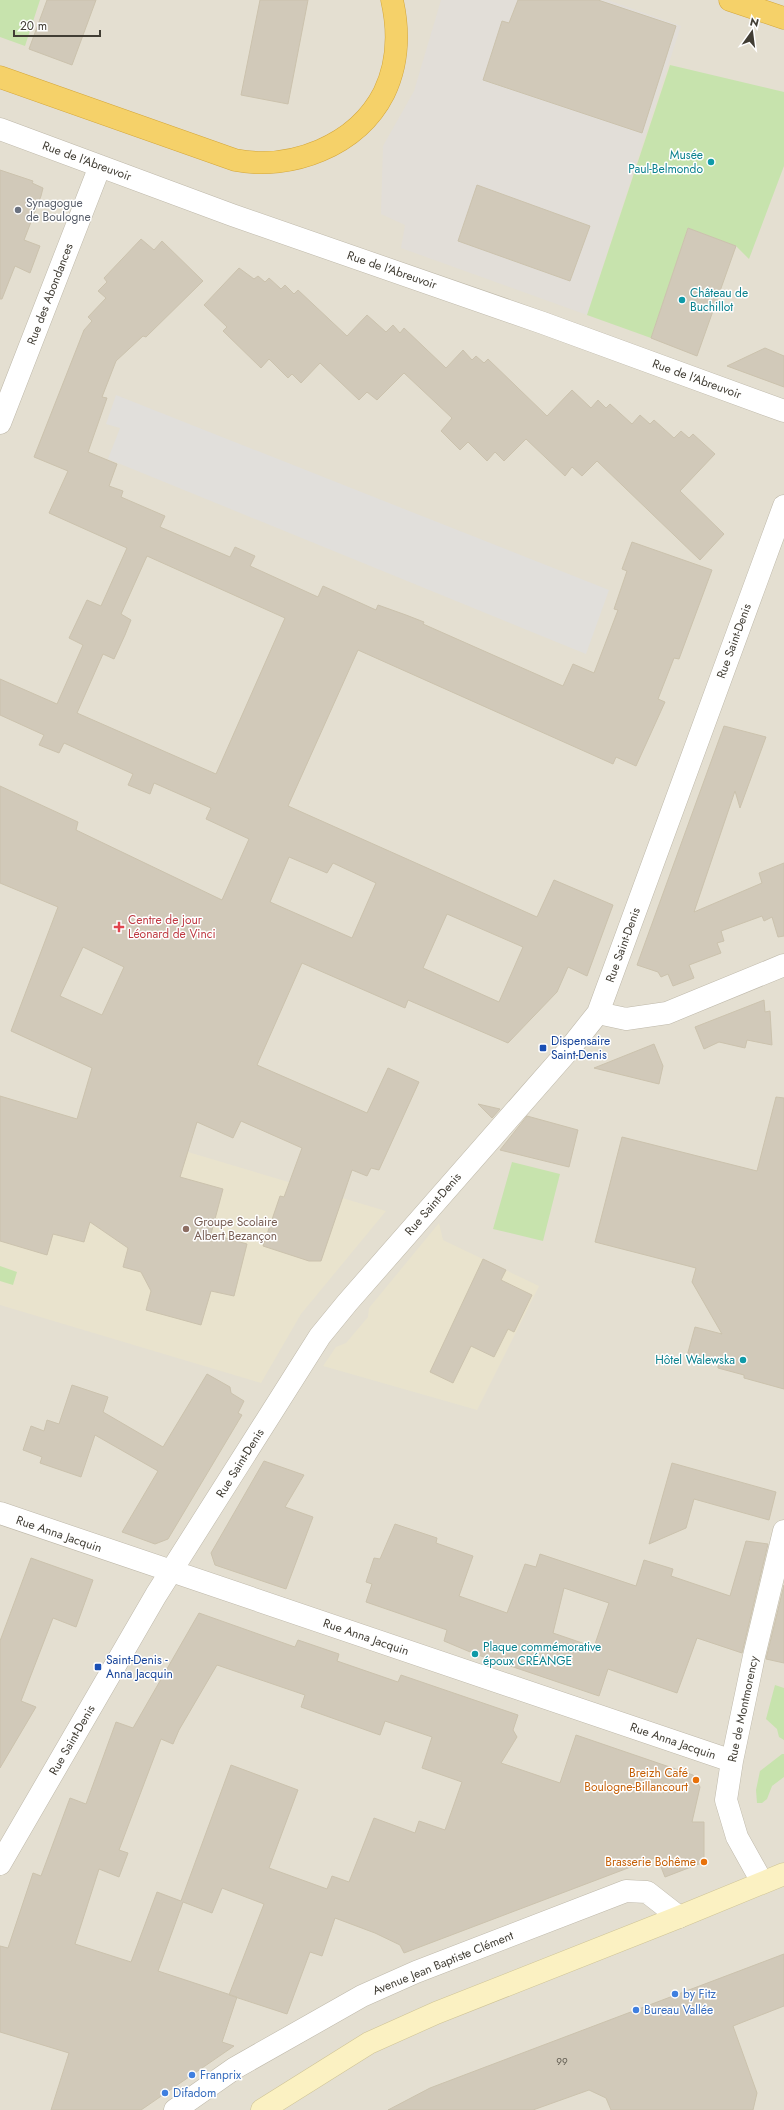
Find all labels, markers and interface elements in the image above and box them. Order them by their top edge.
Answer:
scale bar [14,12,100,38]
north arrow [732,12,772,52]
text: N [748,13,761,31]
text: 20 m [20,17,47,35]
street label: Rue de l'Abreuvoir [40,136,135,186]
place label: Musée Paul-Belmondo [628,146,703,178]
marker: Musée Paul-Belmondo [706,157,716,167]
place label: Synagogue de Boulogne [26,194,91,226]
marker: Synagogue de Boulogne [13,205,23,215]
street label: Rue des Abondances [22,240,78,347]
street label: Rue de l'Abreuvoir [345,246,440,294]
place label: Château de Buchillot [690,284,748,316]
marker: Château de Buchillot [677,295,687,305]
street label: Rue de l'Abreuvoir [650,354,745,404]
street label: Rue Saint-Denis [712,601,756,681]
street label: Rue Saint-Denis [601,905,645,985]
place label: Centre de jour Léonard de Vinci [128,911,216,943]
marker: Centre de jour Léonard de Vinci [113,921,125,933]
place label: Dispensaire Saint-Denis [551,1032,610,1064]
marker: Dispensaire Saint-Denis [538,1043,548,1053]
street label: Rue Saint-Denis [400,1168,466,1240]
place label: Groupe Scolaire Albert Bezançon [194,1213,277,1245]
marker: Groupe Scolaire Albert Bezançon [181,1224,191,1234]
place label: Hôtel Walewska [655,1351,735,1369]
marker: Hôtel Walewska [738,1355,748,1365]
street label: Rue Saint-Denis [212,1425,269,1501]
street label: Rue Anna Jacquin [14,1511,104,1557]
street label: Rue Anna Jacquin [321,1614,411,1660]
place label: Plaque commémorative époux CRÉANGE [483,1638,601,1670]
marker: Plaque commémorative époux CRÉANGE [470,1649,480,1659]
place label: Saint-Denis - Anna Jacquin [106,1651,173,1683]
street label: Rue de Montmorency [723,1653,763,1764]
marker: Saint-Denis - Anna Jacquin [93,1662,103,1672]
street label: Rue Saint-Denis [45,1701,100,1779]
street label: Rue Anna Jacquin [628,1718,718,1764]
place label: Breizh Café Boulogne-Billancourt [584,1764,688,1796]
marker: Breizh Café Boulogne-Billancourt [691,1775,701,1785]
place label: Brasserie Bohême [605,1853,696,1871]
marker: Brasserie Bohême [699,1857,709,1867]
street label: Avenue Jean Baptiste Clément [370,1926,516,2000]
place label: by Fitz [683,1985,717,2003]
marker: by Fitz [670,1989,680,1999]
place label: Bureau Vallée [644,2001,713,2019]
marker: Bureau Vallée [631,2005,641,2015]
house number: 99 [556,2054,568,2069]
place label: Franprix [200,2066,242,2084]
marker: Franprix [187,2070,197,2080]
place label: Difadom [173,2084,216,2102]
marker: Difadom [160,2088,170,2098]

